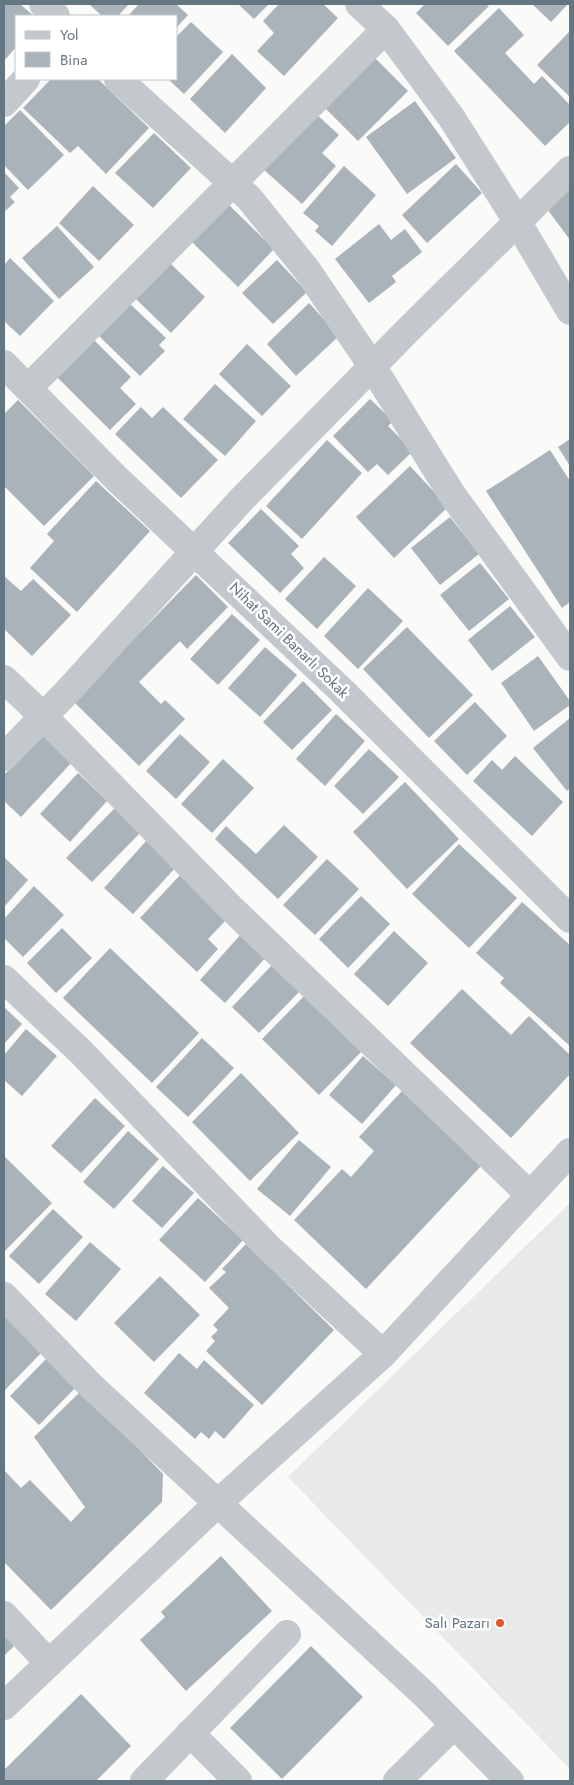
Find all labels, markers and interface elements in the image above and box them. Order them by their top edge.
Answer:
legend [15,15,178,80]
text: Yol [60,24,79,46]
text: Bina [60,49,87,71]
street label: Nihat Sami Banarlı Sokak [224,577,354,703]
place label: Salı Pazarı [425,1612,490,1634]
marker: Salı Pazarı [494,1617,506,1629]

